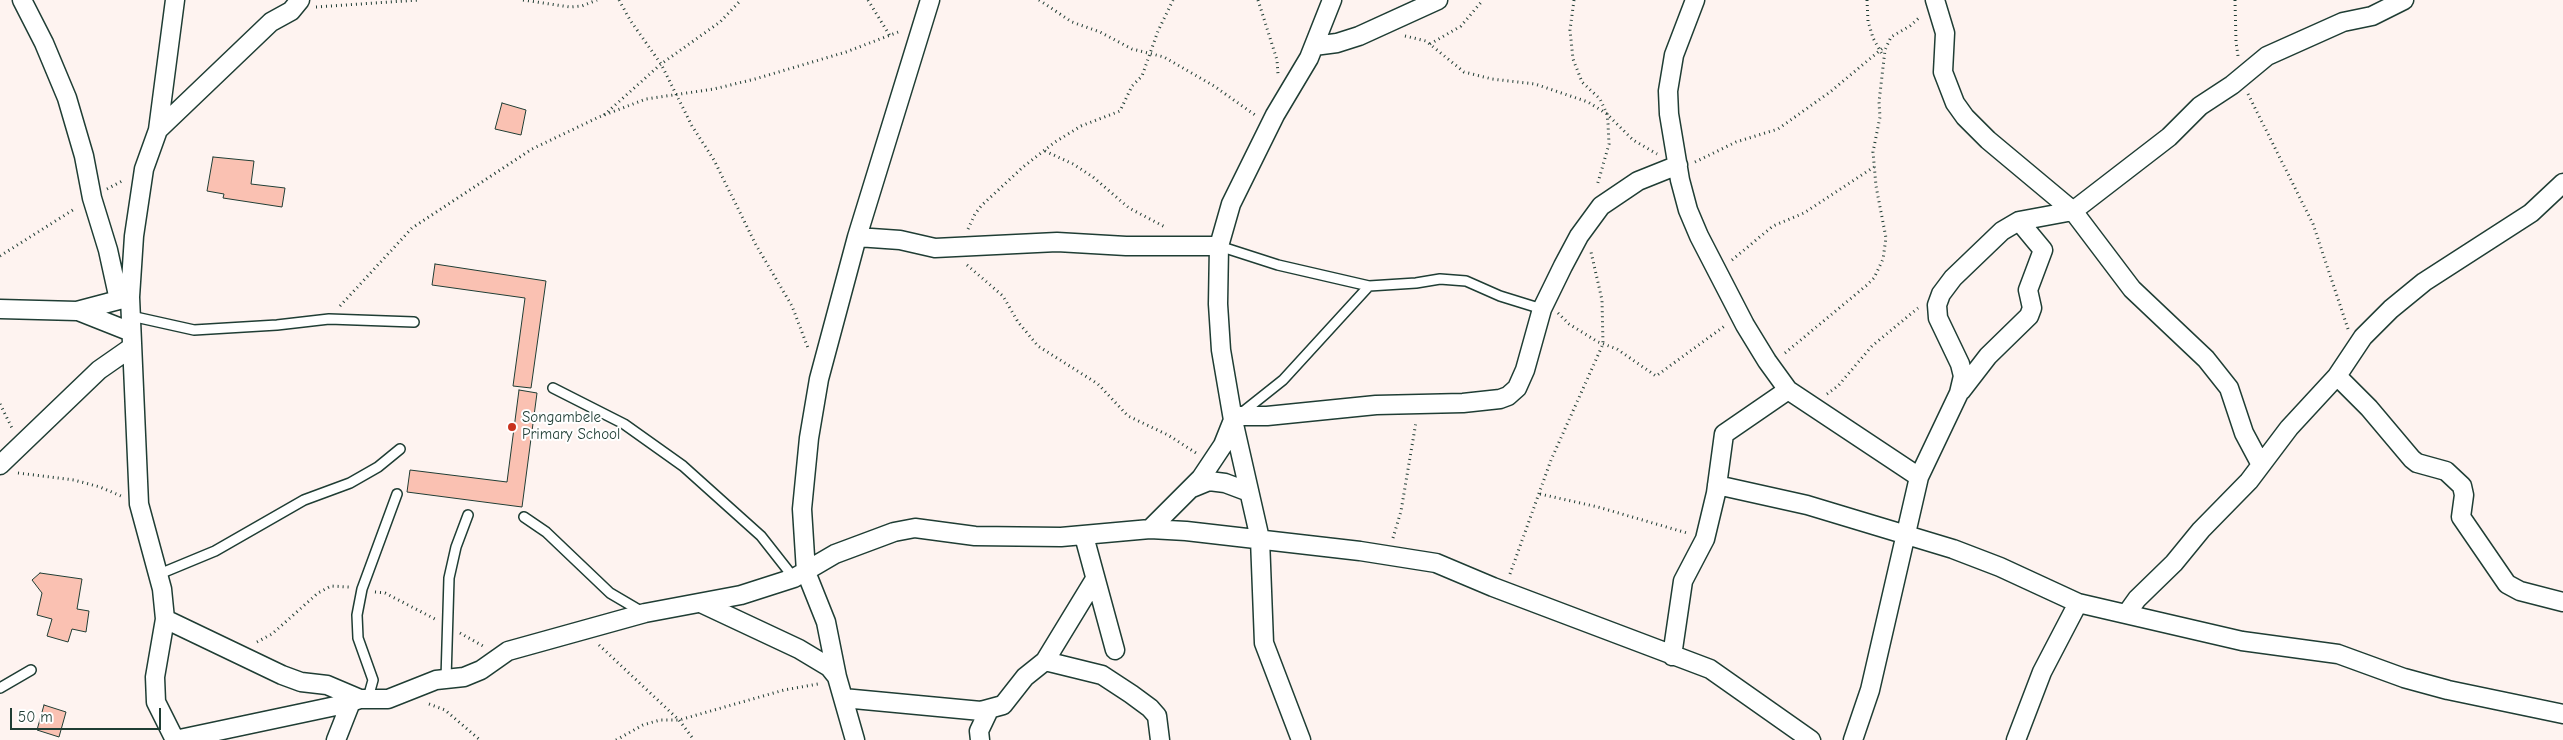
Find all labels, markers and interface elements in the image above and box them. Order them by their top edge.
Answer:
place label: Songambele Primary School [522,409,620,444]
marker: Songambele Primary School [506,421,518,433]
scale bar [12,698,164,730]
text: 50 m [18,708,53,726]

